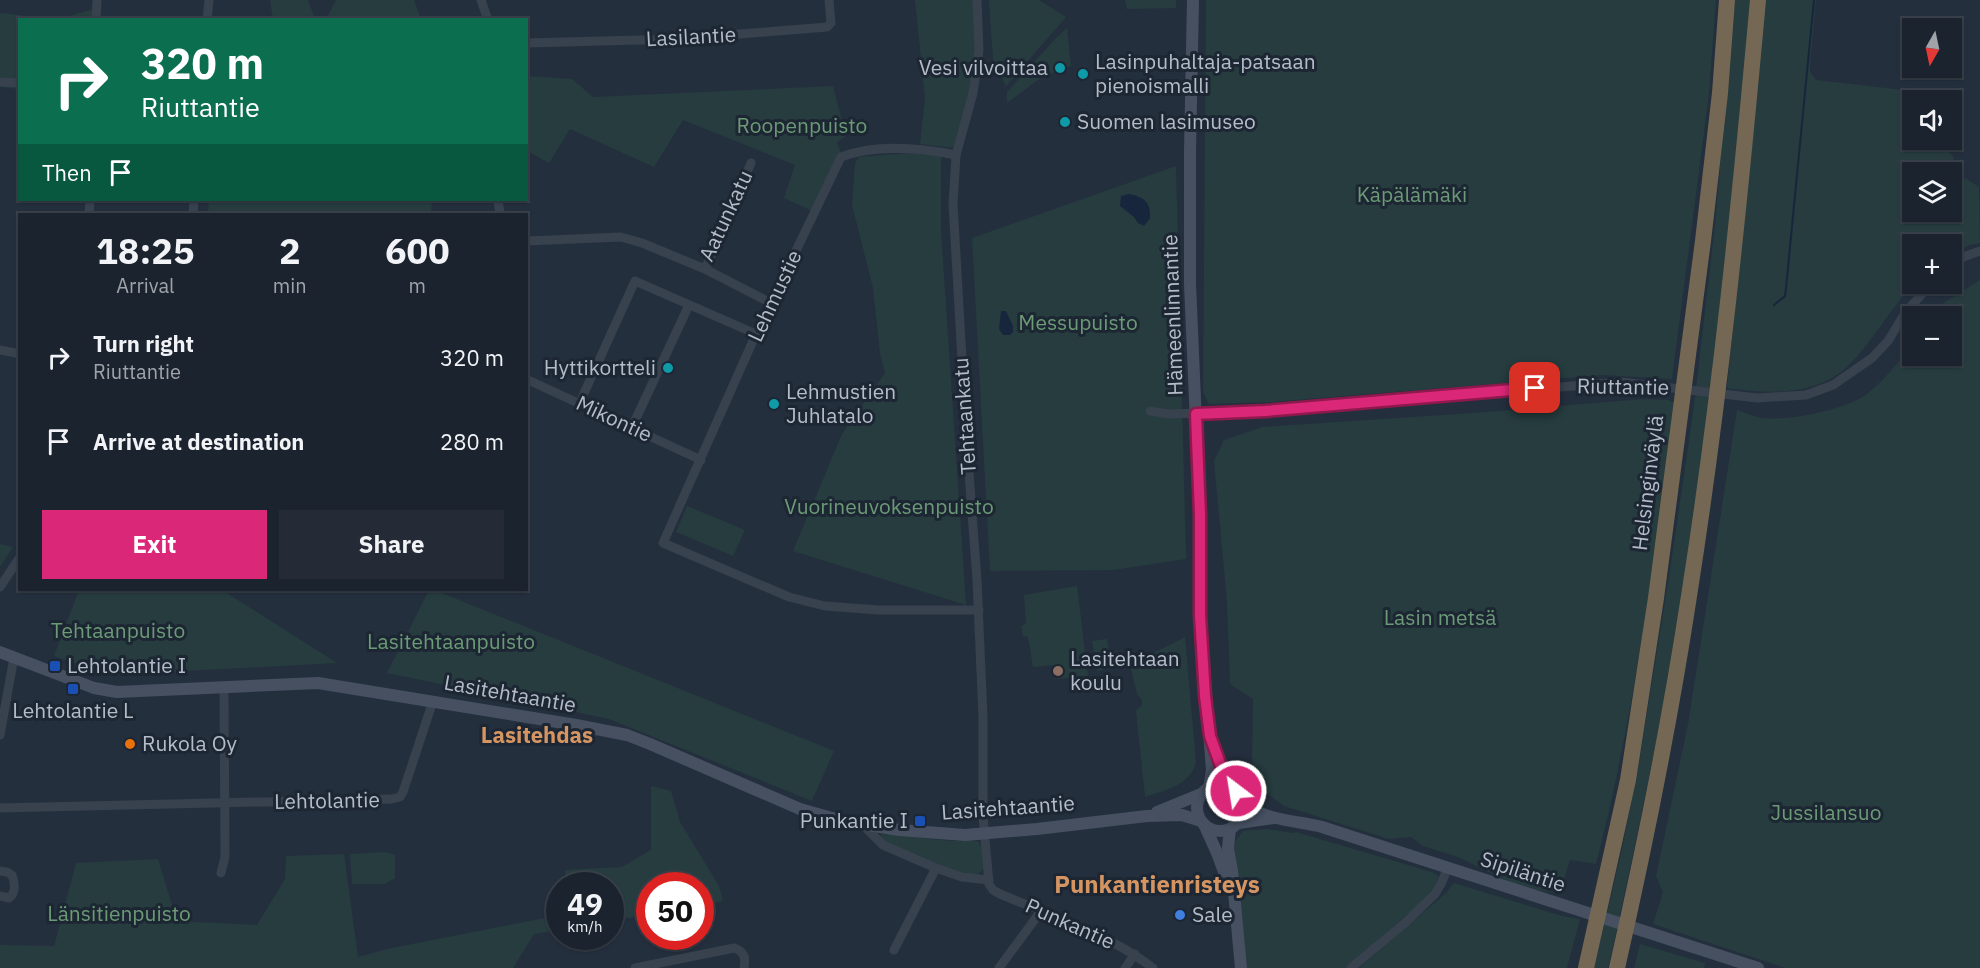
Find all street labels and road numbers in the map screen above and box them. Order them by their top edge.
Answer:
street label: Lasilantie [645,20,737,52]
street label: Aatunkatu [692,165,758,266]
street label: Hämeenlinnantie [1155,234,1189,396]
street label: Lehmustie [741,245,808,346]
street label: Tehtaankatu [946,357,982,476]
street label: Riuttantie [1577,371,1669,401]
street label: Mikontie [572,388,657,448]
street label: Helsinginväylä [1625,414,1669,552]
street label: Lasitehtaantie [442,668,578,718]
street label: Lehtolantie [274,785,380,815]
street label: Lasitehtaantie [940,788,1076,826]
street label: Sipiläntie [1477,844,1569,898]
street label: Punkantie [1021,891,1119,955]

